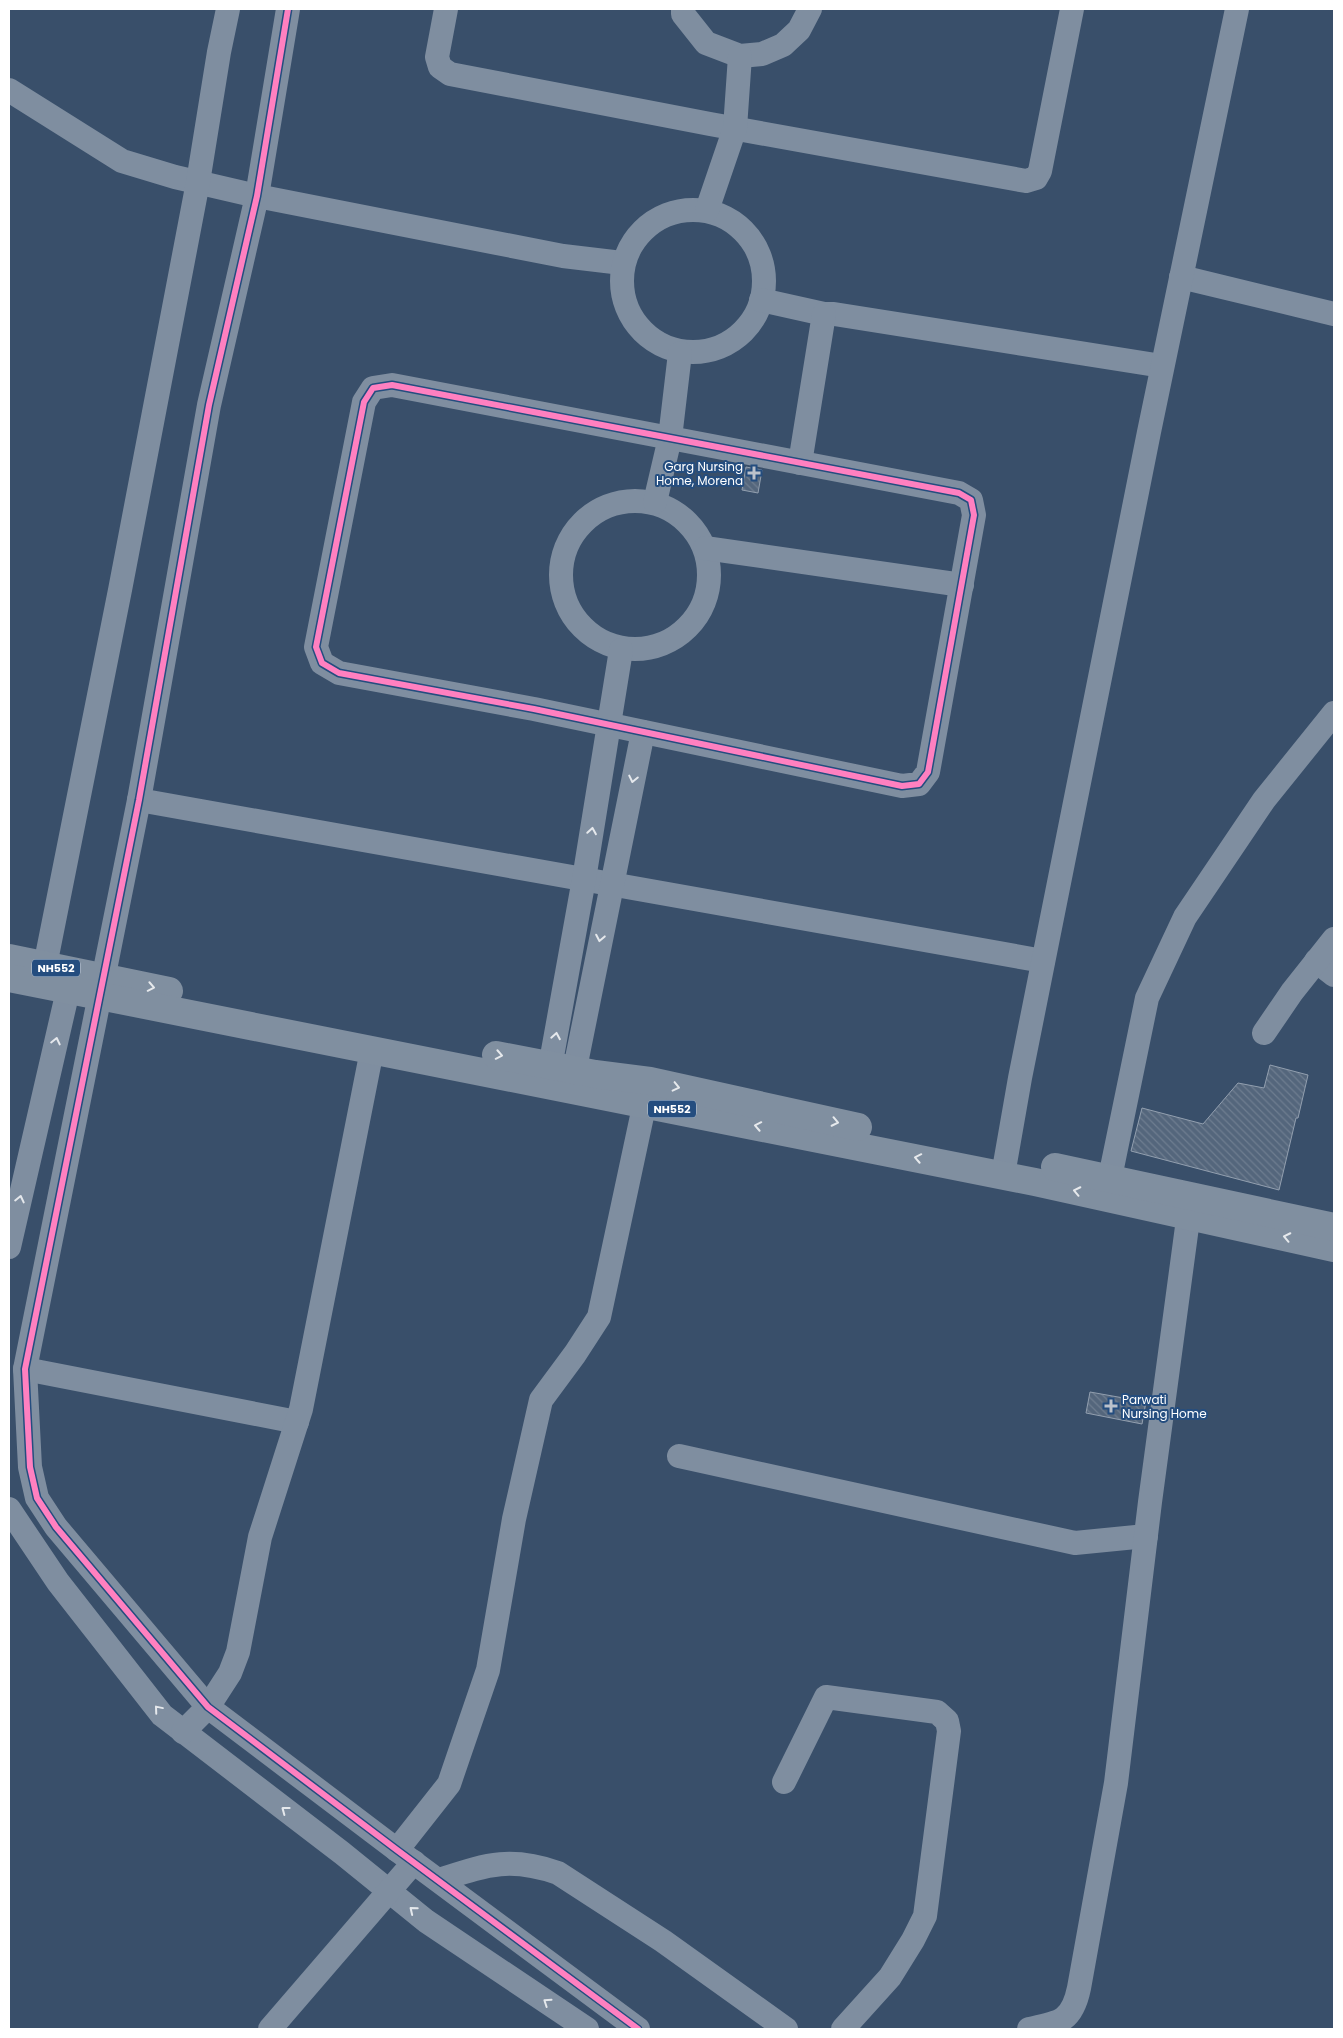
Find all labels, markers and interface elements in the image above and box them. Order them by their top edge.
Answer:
place label: Garg Nursing Home, Morena [656,458,743,489]
marker: Garg Nursing Home, Morena [747,466,761,480]
one-way arrow [628,775,639,784]
one-way arrow [586,827,596,835]
one-way arrow [595,934,605,943]
road number: NH552 [32,960,80,976]
one-way arrow [146,981,155,992]
one-way arrow [551,1032,561,1041]
one-way arrow [50,1036,61,1045]
one-way arrow [495,1050,503,1060]
one-way arrow [672,1081,681,1092]
road number: NH552 [648,1100,696,1118]
one-way arrow [830,1116,839,1127]
one-way arrow [754,1122,763,1132]
one-way arrow [913,1153,922,1164]
one-way arrow [1072,1186,1081,1197]
one-way arrow [14,1195,25,1204]
one-way arrow [1282,1232,1291,1243]
place label: Parwati Nursing Home [1122,1391,1207,1422]
marker: Parwati Nursing Home [1104,1399,1118,1413]
one-way arrow [155,1706,163,1715]
one-way arrow [282,1807,291,1815]
one-way arrow [410,1908,419,1916]
one-way arrow [543,1999,553,2008]

